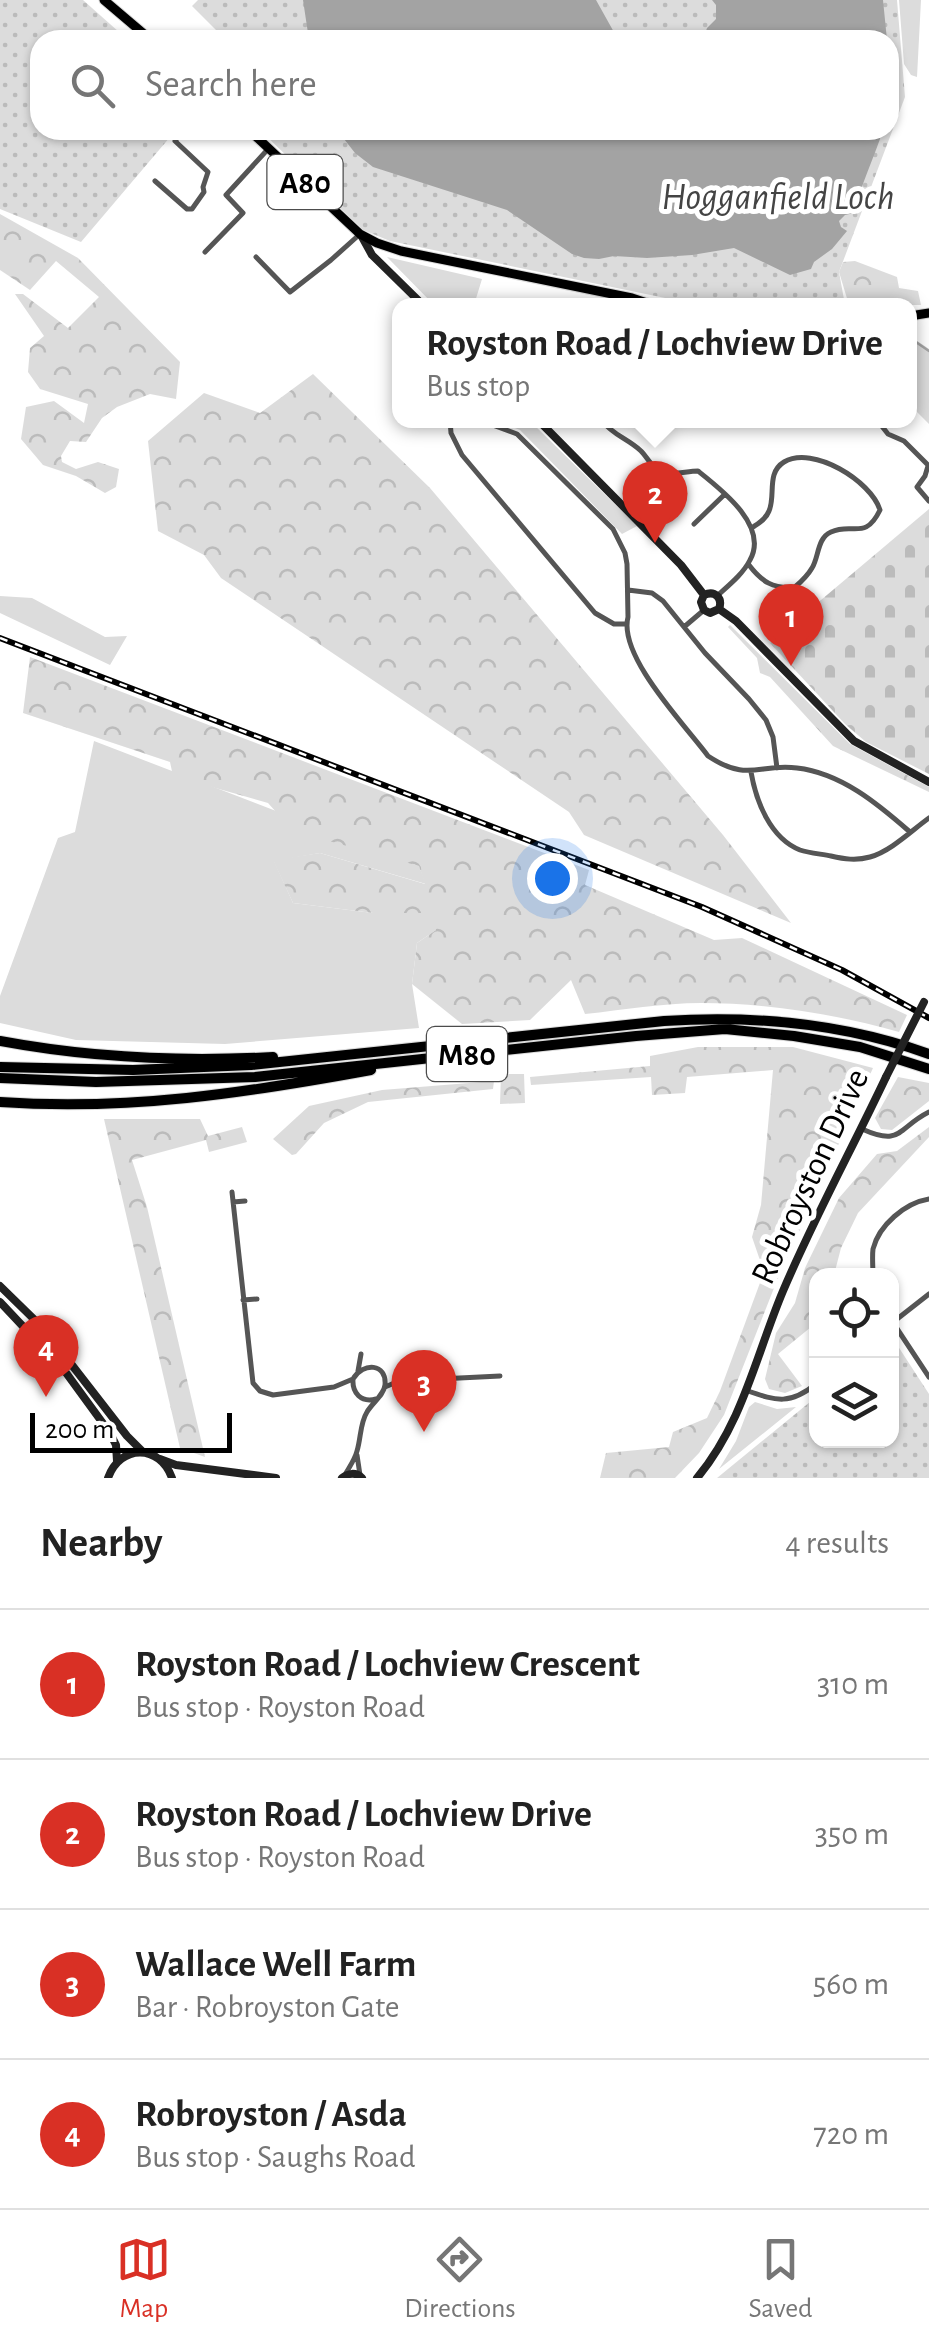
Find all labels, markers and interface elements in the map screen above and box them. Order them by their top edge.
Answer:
search box [30,30,899,140]
icon: search [65,58,120,113]
text: Search here [145,66,317,104]
road number: A80 [268,155,342,209]
water label: Hogganfield Loch [662,179,894,217]
popup [392,298,917,428]
text: Royston Road / Lochview Drive [426,325,883,363]
text: Bus stop [426,370,530,402]
pin: 2 [622,460,688,543]
pin: 1 [758,584,824,666]
your location [527,853,578,904]
road number: M80 [427,1027,507,1081]
street label: Robroyston Drive [745,1064,875,1290]
map controls [809,1268,899,1448]
button: locate [809,1268,899,1358]
pin: 4 [13,1314,78,1397]
pin: 3 [392,1350,456,1432]
button: layers [809,1358,899,1448]
scale bar [30,1408,232,1452]
text: 200 m [45,1416,114,1444]
text: Nearby [40,1522,163,1564]
text: 4 results [785,1527,889,1559]
text: Royston Road / Lochview Crescent [135,1646,640,1684]
text: 1 [67,1668,78,1700]
text: 310 m [817,1668,889,1700]
text: Bus stop · Royston Road [135,1691,425,1723]
text: Royston Road / Lochview Drive [135,1796,592,1834]
text: 2 [65,1818,80,1850]
text: 350 m [815,1818,889,1850]
text: Bus stop · Royston Road [135,1841,425,1873]
text: Wallace Well Farm [135,1946,416,1984]
text: 3 [66,1968,79,2000]
text: 560 m [813,1968,889,2000]
text: Bar · Robroyston Gate [135,1991,400,2023]
text: Robroyston / Asda [135,2096,407,2134]
text: 4 [64,2118,81,2150]
text: 720 m [813,2118,889,2150]
text: Bus stop · Saughs Road [135,2141,416,2173]
tab: Map [116,2232,171,2326]
tab: Directions [404,2232,516,2326]
tab: Saved [749,2232,813,2326]

